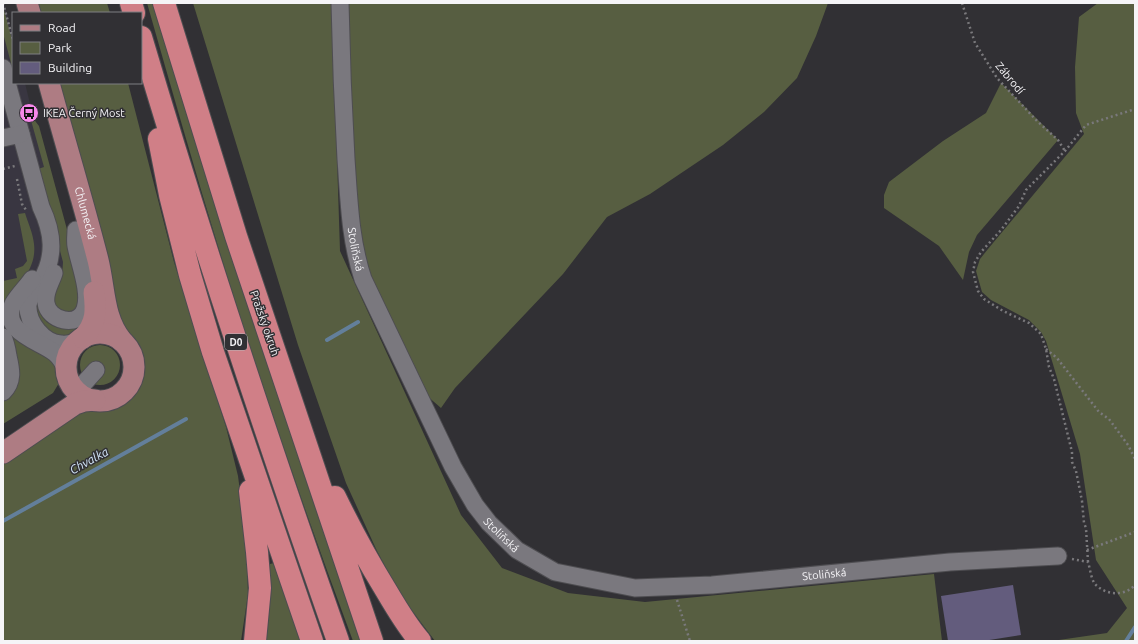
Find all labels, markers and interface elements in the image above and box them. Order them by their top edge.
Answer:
legend [12,12,142,84]
text: Road [48,21,76,34]
text: Park [48,41,72,54]
street label: Zábrodí [993,60,1027,97]
text: Building [48,61,92,74]
bus stop icon: IKEA Černý Most [18,102,40,124]
place label: IKEA Černý Most [43,106,125,119]
street label: Chlumecká [72,185,98,241]
street label: Stoliňská [346,227,366,272]
street label: Pražský okruh [248,289,282,357]
road number: D0 [225,334,247,350]
water label: Chvalka [67,444,111,476]
street label: Stoliňská [481,515,522,555]
street label: Stoliňská [802,566,847,582]

